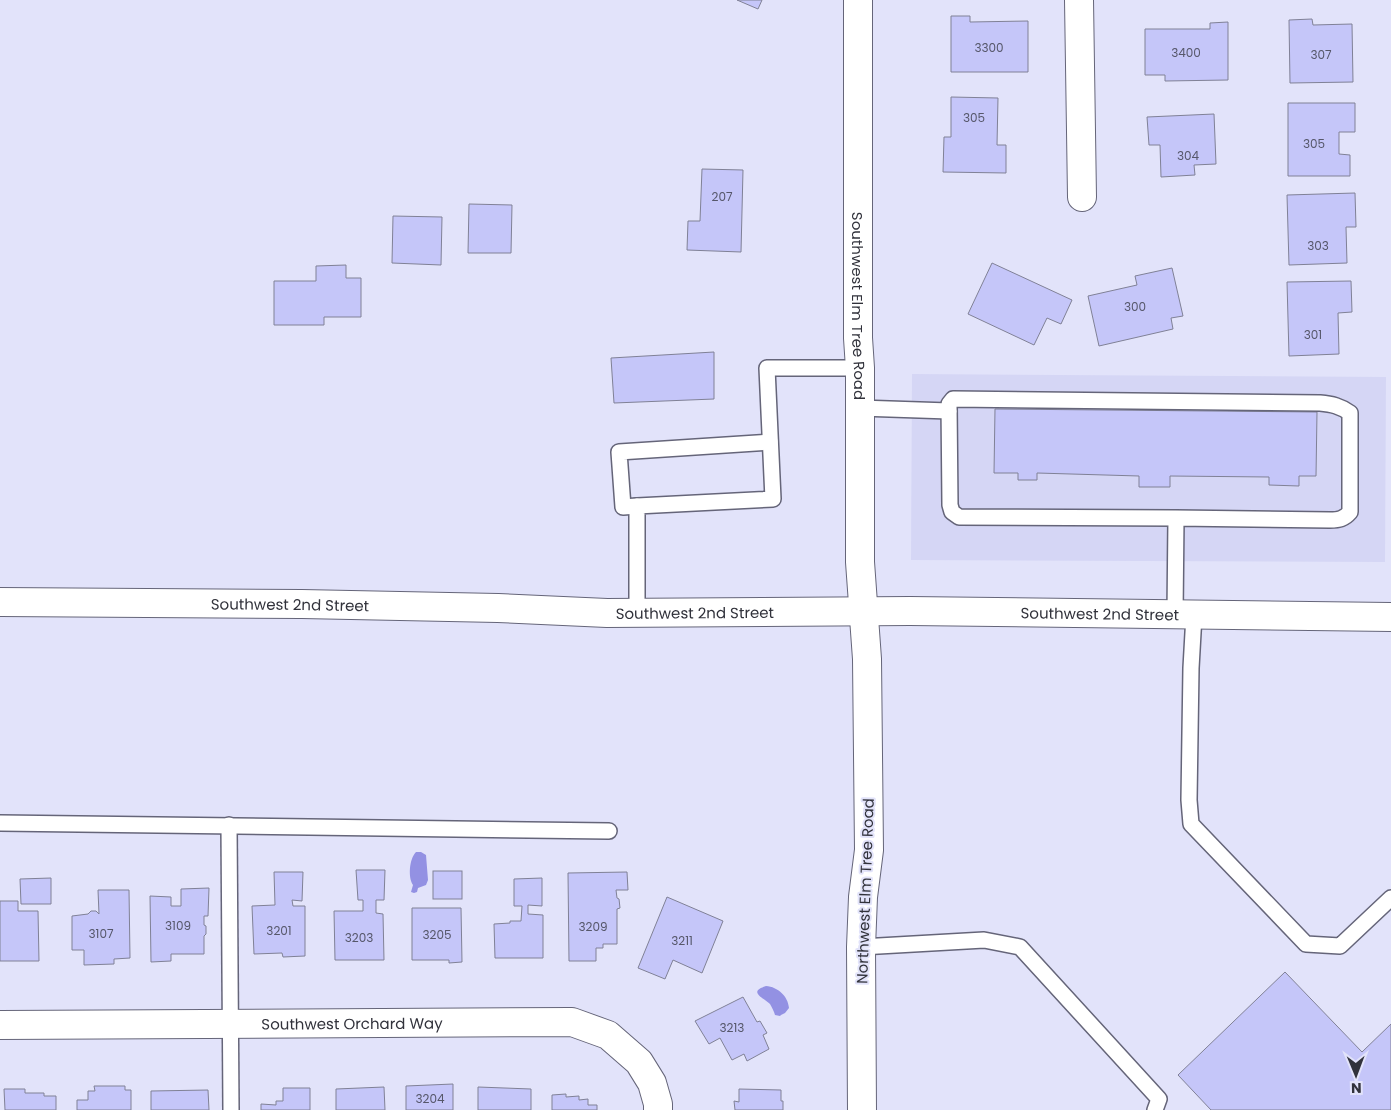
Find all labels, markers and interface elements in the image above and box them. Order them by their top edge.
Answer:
house number: 3300 [974,39,1004,56]
house number: 3400 [1171,44,1201,61]
house number: 307 [1310,46,1332,63]
house number: 305 [963,109,985,126]
house number: 305 [1303,135,1325,152]
house number: 304 [1177,147,1200,164]
house number: 207 [712,188,733,205]
street label: Southwest Elm Tree Road [848,212,871,400]
house number: 303 [1307,237,1329,254]
house number: 300 [1124,298,1146,315]
house number: 301 [1304,326,1322,343]
street label: Southwest 2nd Street [211,593,369,616]
street label: Southwest 2nd Street [616,601,774,623]
street label: Southwest 2nd Street [1020,602,1179,625]
street label: Northwest Elm Tree Road [851,798,879,984]
house number: 3109 [165,917,191,934]
house number: 3209 [578,918,608,935]
house number: 3201 [266,922,292,939]
house number: 3107 [89,925,114,942]
house number: 3205 [422,926,452,943]
house number: 3203 [345,929,373,946]
house number: 3211 [671,932,693,949]
street label: Southwest Orchard Way [261,1012,443,1034]
house number: 3213 [720,1019,744,1036]
north arrow [1331,1050,1381,1100]
text: N [1351,1078,1362,1098]
house number: 3204 [415,1090,445,1107]

